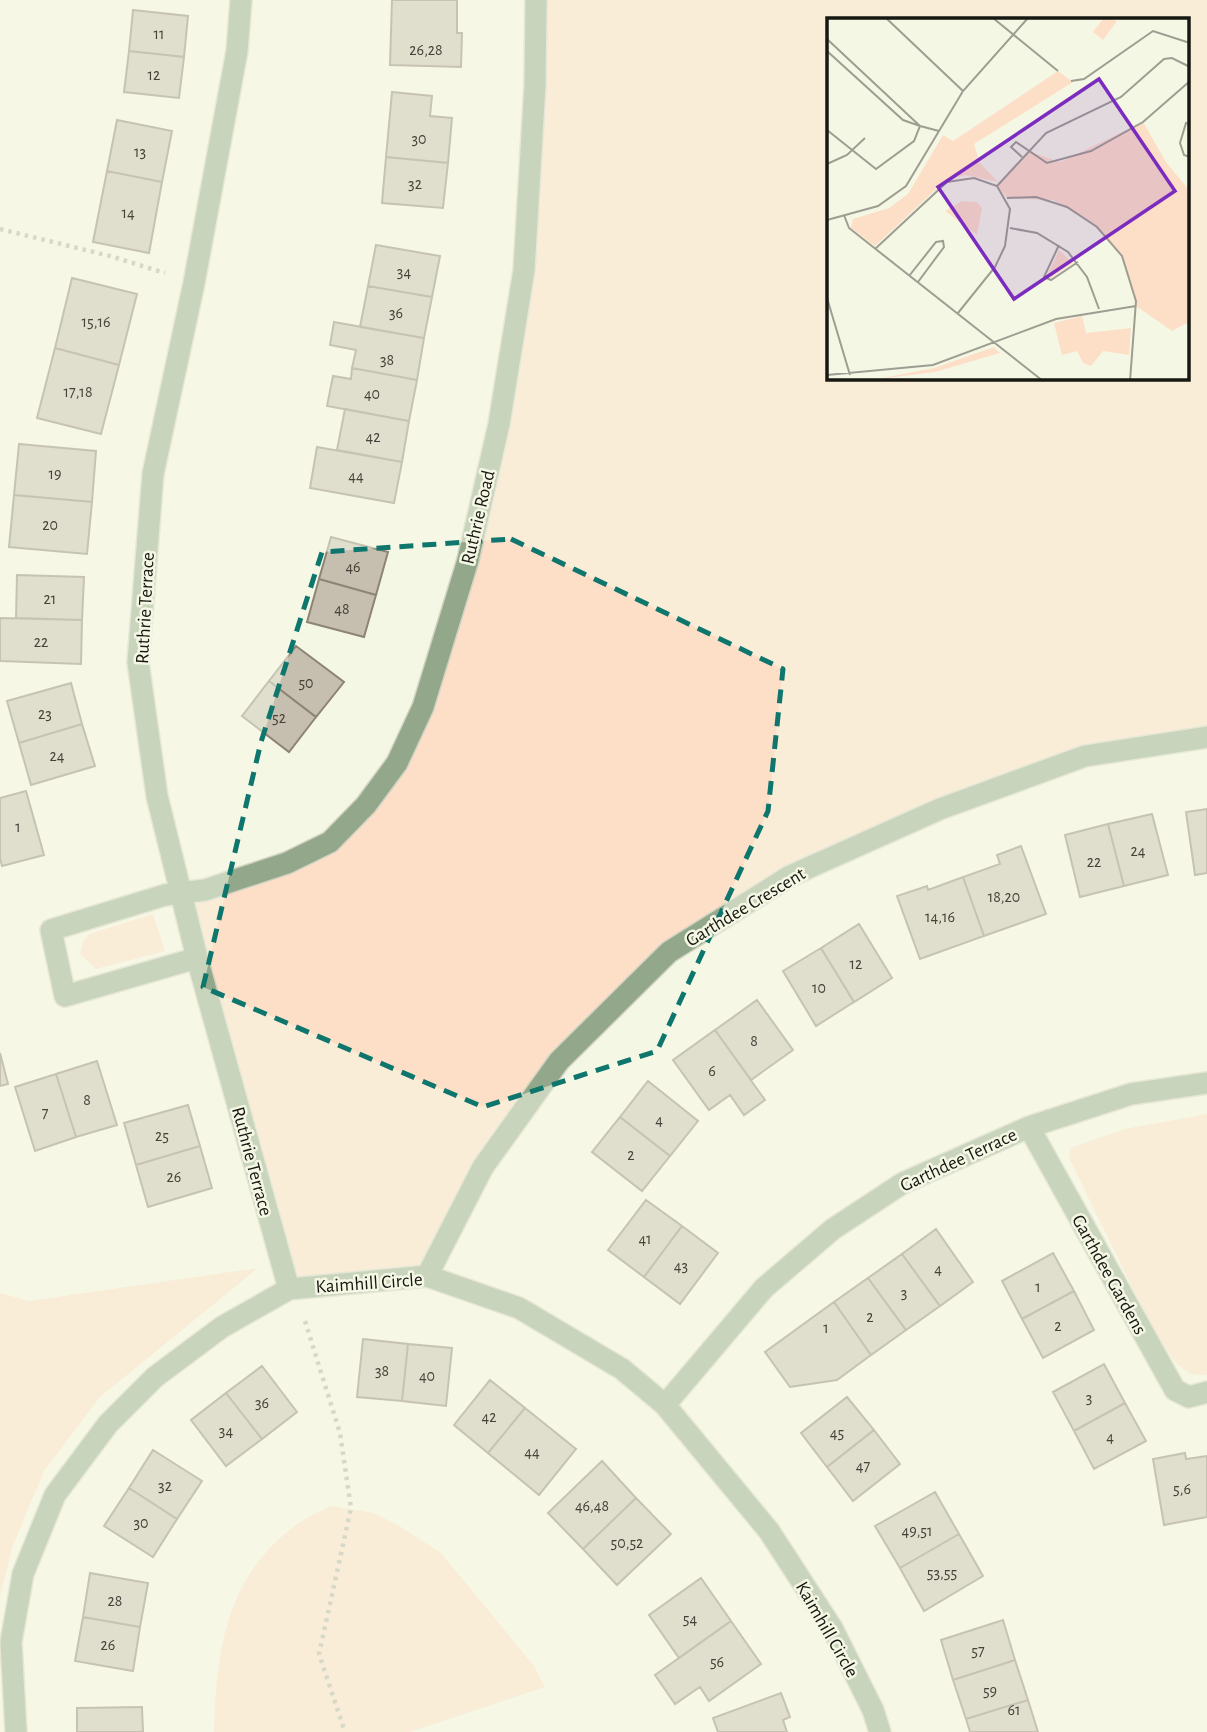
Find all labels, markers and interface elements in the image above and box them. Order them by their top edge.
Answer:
inset map [827,18,1190,380]
house number: 11 [153,26,165,42]
house number: 26,28 [409,42,443,58]
house number: 12 [148,67,160,83]
house number: 30 [411,131,427,147]
house number: 13 [134,144,146,160]
house number: 32 [408,176,422,192]
house number: 14 [121,205,135,221]
house number: 34 [397,264,411,280]
house number: 36 [389,305,403,321]
house number: 15,16 [82,314,110,330]
house number: 38 [380,352,394,368]
house number: 17,18 [64,384,92,400]
house number: 40 [364,386,380,402]
house number: 42 [366,429,380,445]
house number: 19 [48,466,62,482]
house number: 44 [348,468,364,484]
street label: Ruthrie Road [458,468,499,566]
house number: 20 [42,517,58,533]
street label: Ruthrie Terrace [133,552,158,664]
house number: 46 [345,559,361,575]
house number: 21 [44,591,56,607]
house number: 48 [334,601,350,617]
house number: 22 [34,634,48,650]
house number: 50 [298,675,314,691]
house number: 23 [38,706,52,722]
house number: 52 [272,710,286,726]
house number: 24 [50,748,65,764]
house number: 1 [15,819,21,835]
house number: 24 [1131,843,1146,859]
house number: 22 [1087,854,1101,870]
street label: Garthdee Crescent [683,864,809,950]
house number: 18,20 [988,889,1020,905]
house number: 14,16 [925,909,955,925]
house number: 12 [850,956,862,972]
house number: 10 [812,980,826,996]
house number: 8 [750,1033,758,1049]
house number: 6 [708,1063,716,1079]
house number: 8 [83,1092,91,1108]
house number: 7 [42,1105,49,1121]
street label: Ruthrie Terrace [228,1105,275,1218]
house number: 4 [655,1112,663,1128]
street label: Garthdee Terrace [897,1125,1020,1196]
house number: 25 [155,1128,169,1144]
house number: 2 [627,1147,635,1163]
house number: 26 [167,1169,181,1185]
street label: Garthdee Gardens [1068,1212,1149,1338]
house number: 41 [638,1231,652,1247]
house number: 43 [674,1258,688,1274]
house number: 4 [934,1261,942,1277]
street label: Kaimhill Circle [315,1270,423,1297]
house number: 1 [1035,1279,1041,1295]
house number: 3 [901,1285,907,1301]
house number: 2 [866,1309,874,1325]
house number: 2 [1054,1318,1062,1334]
house number: 1 [823,1320,829,1336]
house number: 38 [375,1363,389,1379]
house number: 40 [419,1368,435,1384]
house number: 3 [1086,1390,1092,1406]
house number: 36 [255,1395,269,1411]
house number: 42 [482,1409,496,1425]
house number: 34 [219,1423,233,1439]
house number: 45 [830,1425,844,1441]
house number: 4 [1106,1429,1114,1445]
house number: 44 [524,1444,540,1460]
house number: 47 [856,1458,871,1474]
house number: 32 [158,1478,172,1494]
house number: 5,6 [1173,1481,1191,1497]
house number: 46,48 [575,1498,609,1514]
house number: 30 [133,1515,149,1531]
house number: 49,51 [901,1523,933,1539]
house number: 50,52 [611,1535,643,1551]
house number: 53,55 [927,1565,957,1581]
street label: Kaimhill Circle [792,1579,862,1681]
house number: 28 [108,1593,122,1609]
house number: 54 [683,1611,697,1627]
house number: 26 [101,1637,115,1653]
house number: 57 [971,1643,985,1659]
house number: 56 [710,1654,724,1670]
house number: 59 [983,1683,997,1699]
house number: 61 [1007,1702,1021,1718]

